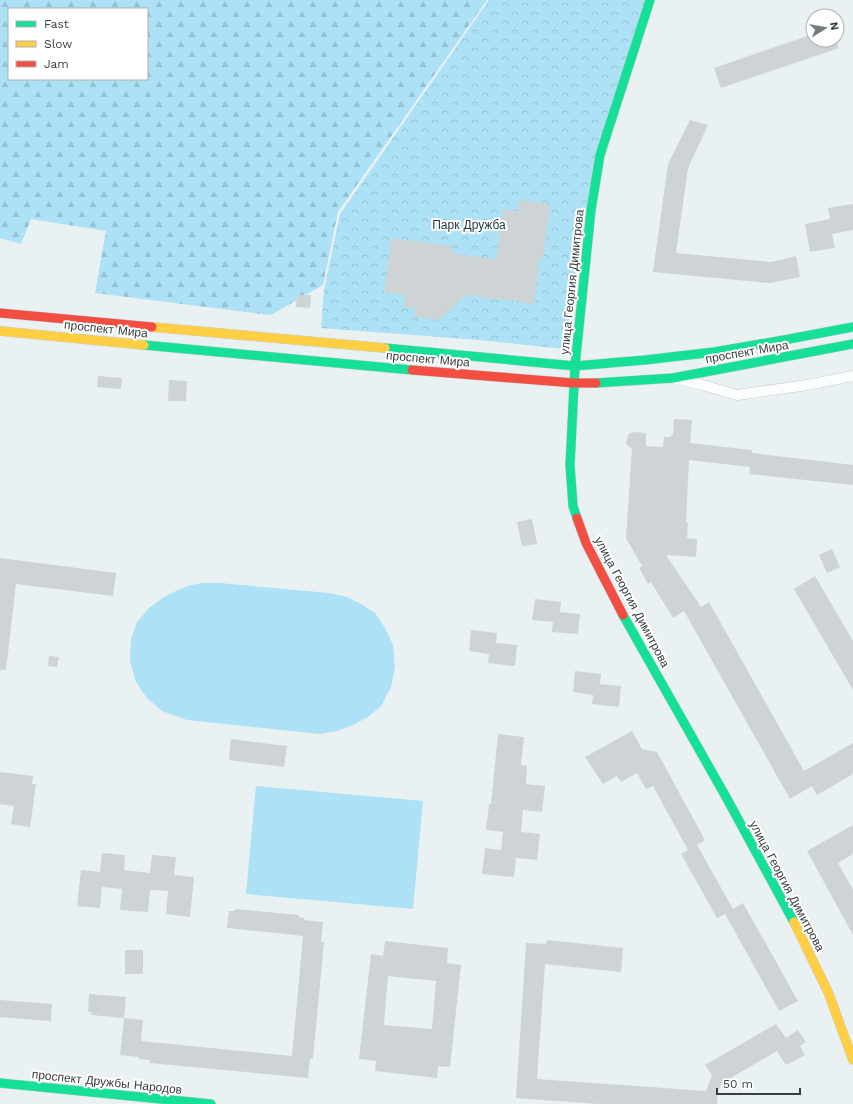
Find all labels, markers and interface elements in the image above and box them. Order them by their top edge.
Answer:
legend [8,8,148,80]
north arrow [805,8,845,48]
text: Fast [44,17,69,31]
text: N [827,21,841,31]
text: Slow [44,37,72,51]
text: Jam [44,57,69,71]
street label: улица Георгия Димитрова [557,208,587,355]
park label: Парк Дружба [432,218,506,232]
street label: проспект Мира [63,318,149,340]
street label: проспект Мира [704,338,790,366]
street label: проспект Мира [386,348,471,370]
street label: улица Георгия Димитрова [592,534,673,670]
street label: улица Георгия Димитрова [747,818,828,954]
street label: проспект Дружбы Народов [31,1067,183,1097]
scale bar [717,1070,800,1096]
text: 50 m [723,1077,753,1091]

